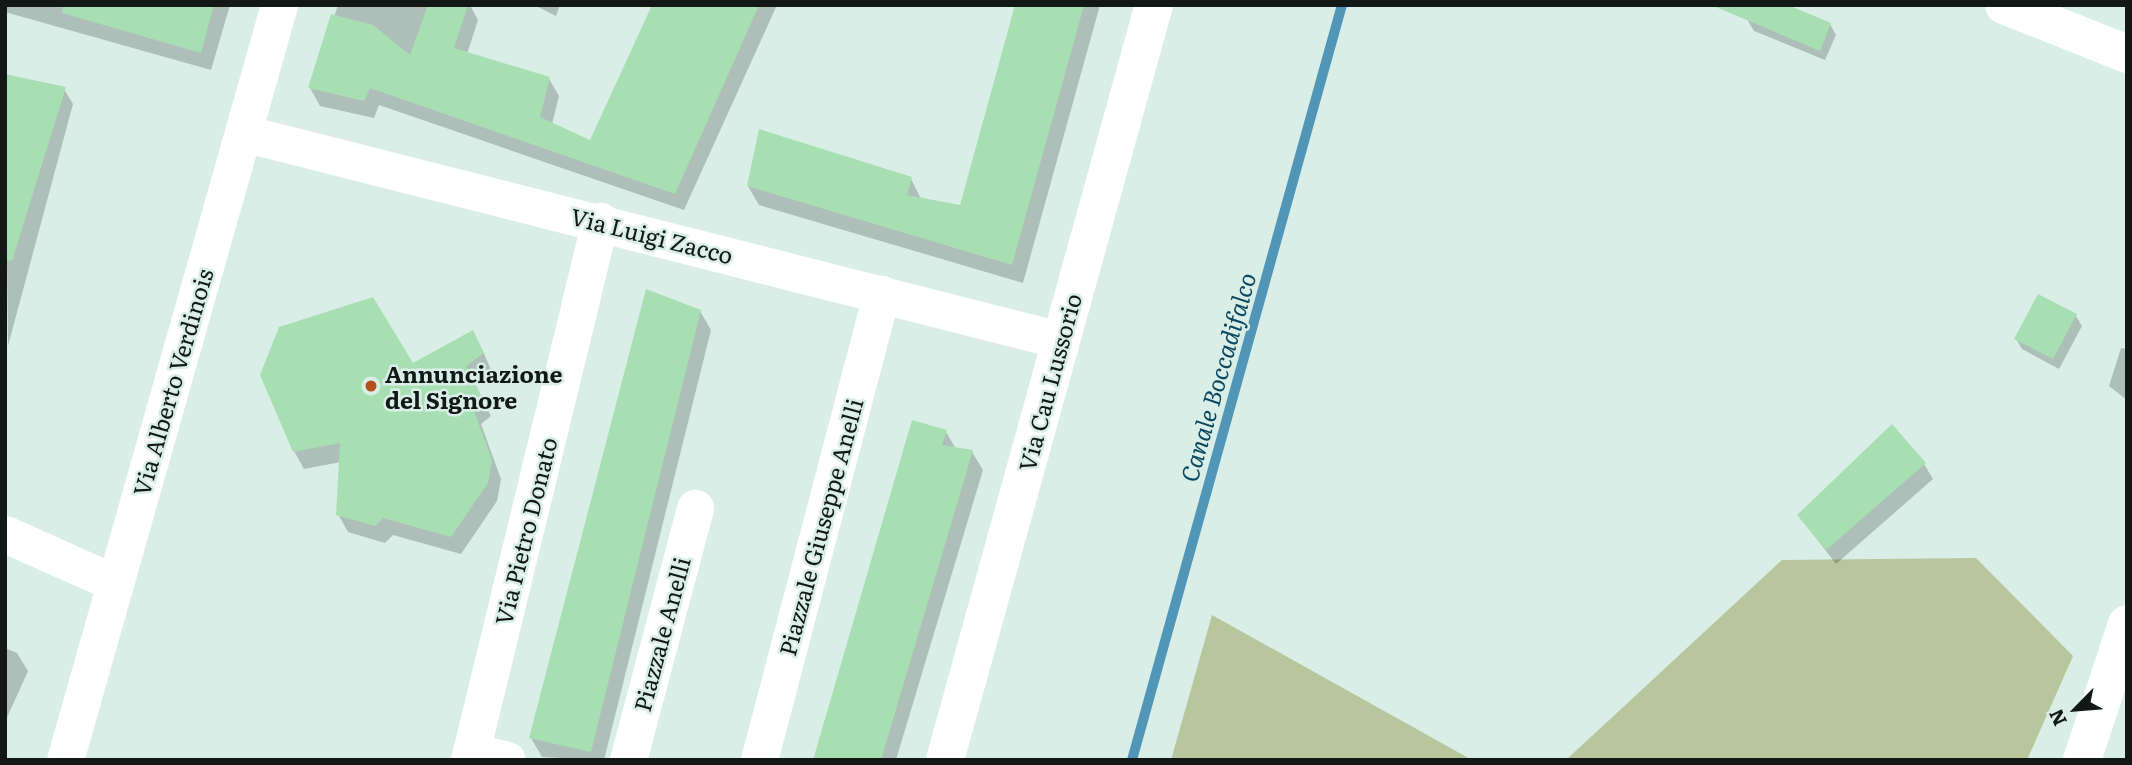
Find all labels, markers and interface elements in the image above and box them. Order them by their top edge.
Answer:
street label: Via Luigi Zacco [568,201,736,269]
street label: Via Alberto Verdinois [126,265,218,499]
water label: Canale Boccadifalco [1173,269,1261,485]
street label: Via Cau Lussorio [1012,290,1086,474]
place label: Annunciazione del Signore [385,359,563,413]
marker: Annunciazione del Signore [363,378,379,394]
street label: Piazzale Giuseppe Anelli [772,395,868,659]
street label: Via Pietro Donato [488,434,562,628]
street label: Piazzale Anelli [627,554,695,714]
north arrow [2041,674,2111,744]
text: N [2041,705,2073,731]

